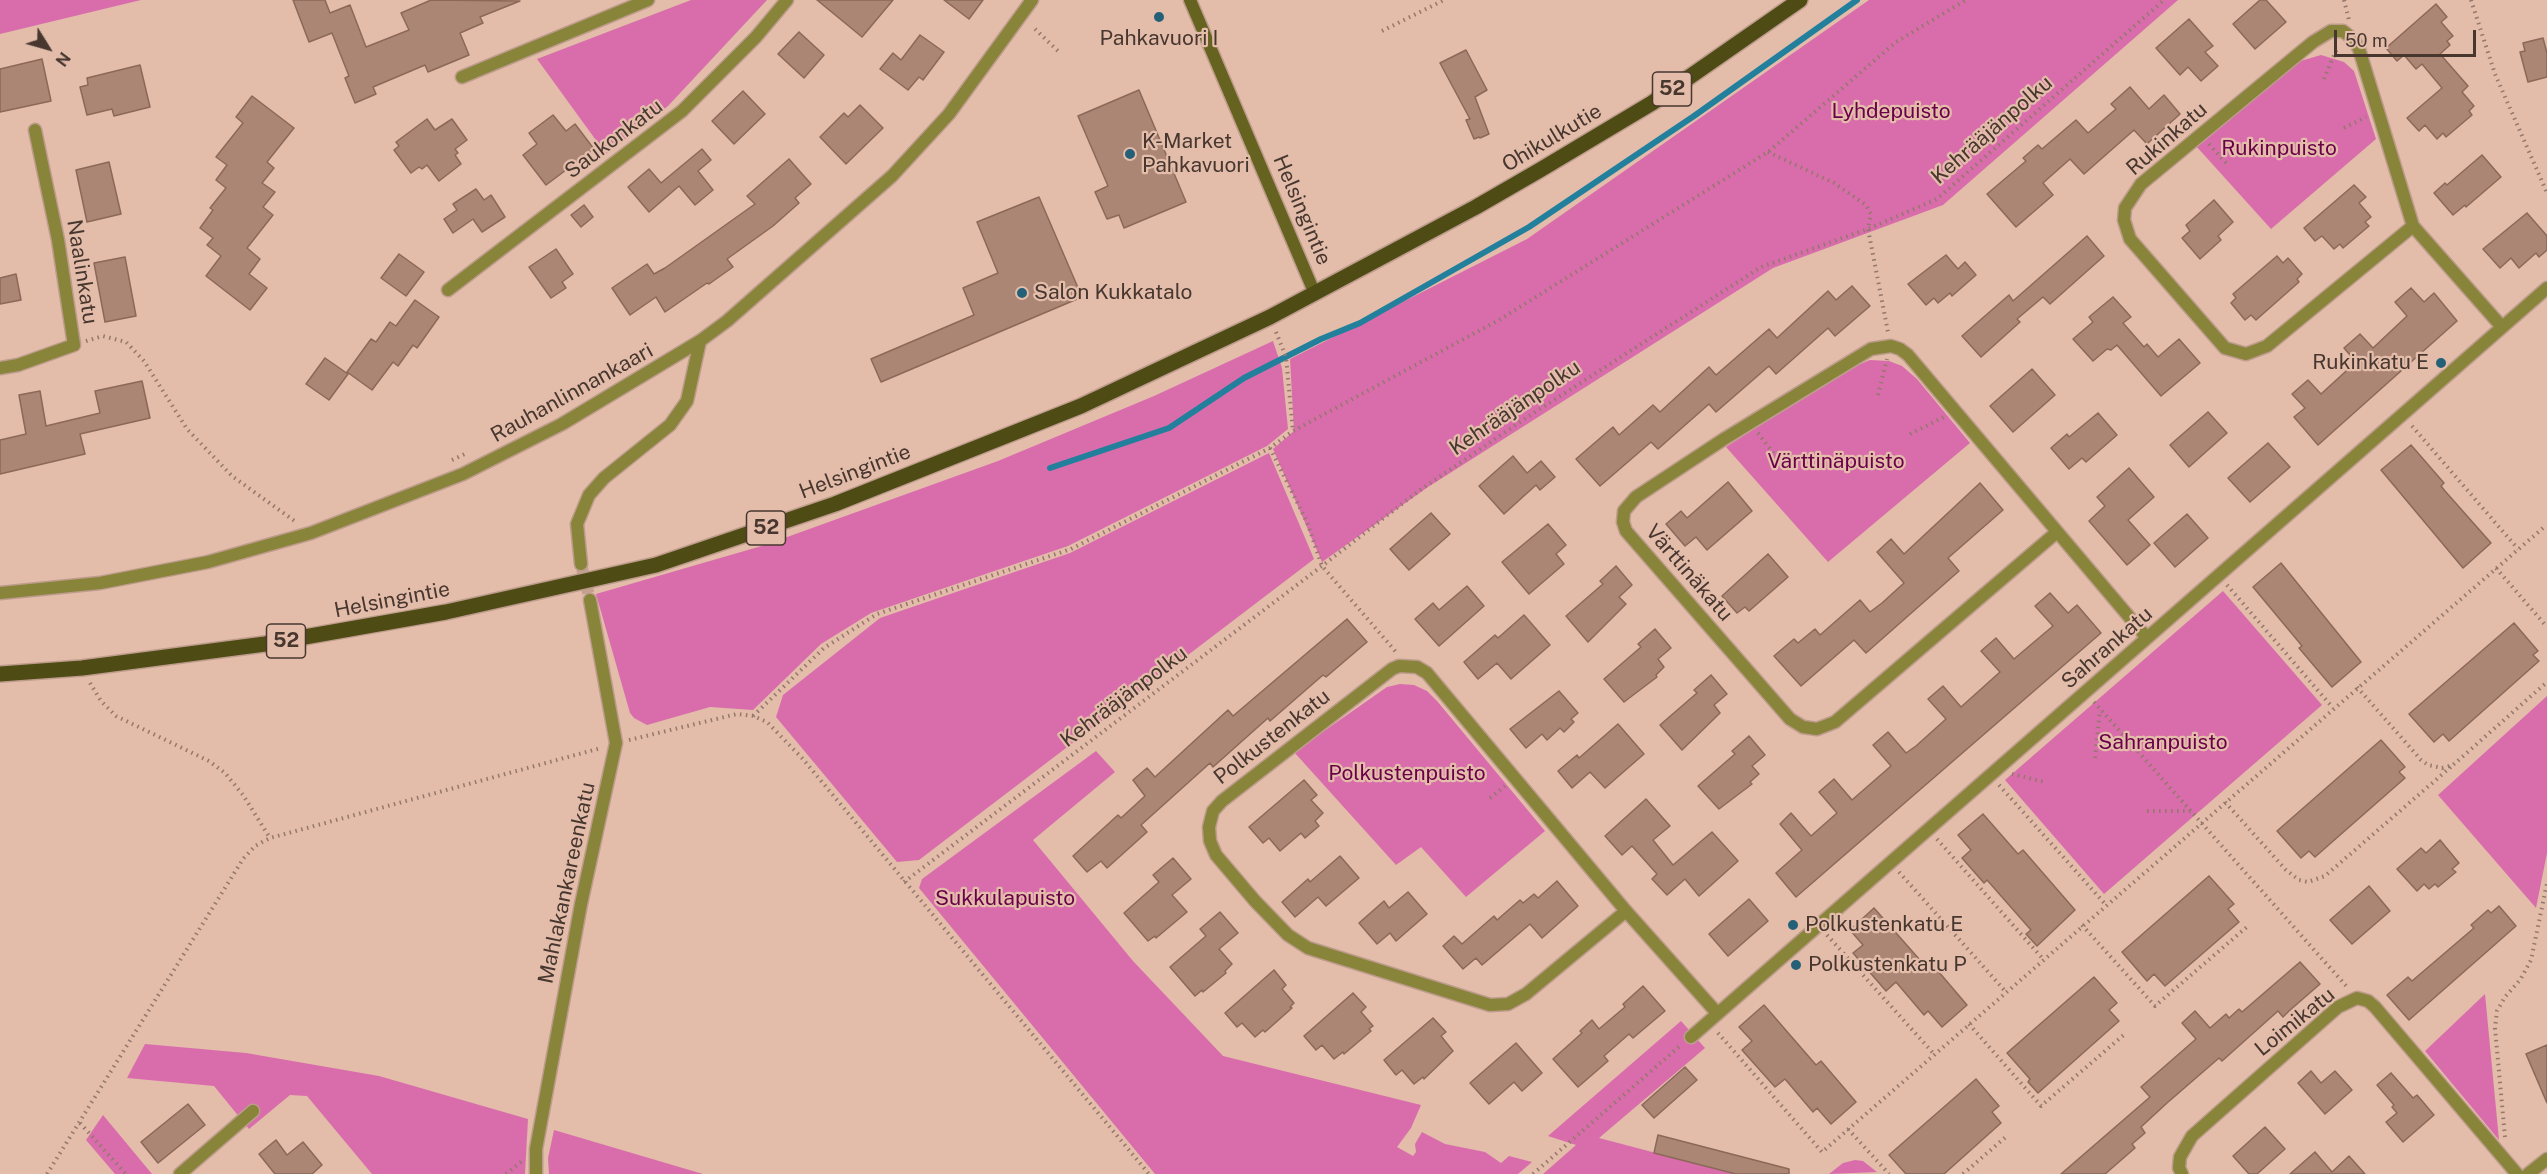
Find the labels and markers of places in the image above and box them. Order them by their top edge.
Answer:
marker: Pahkavuori I [1152,10,1166,24]
place label: Pahkavuori I [1100,26,1218,52]
place label: K-Market Pahkavuori [1142,129,1250,179]
marker: K-Market Pahkavuori [1123,147,1137,161]
place label: Salon Kukkatalo [1034,280,1192,306]
marker: Salon Kukkatalo [1015,286,1029,300]
place label: Rukinkatu E [2312,350,2429,376]
marker: Rukinkatu E [2434,356,2448,370]
place label: Polkustenkatu E [1805,912,1963,938]
marker: Polkustenkatu E [1786,918,1800,932]
place label: Polkustenkatu P [1808,952,1967,978]
marker: Polkustenkatu P [1789,958,1803,972]

